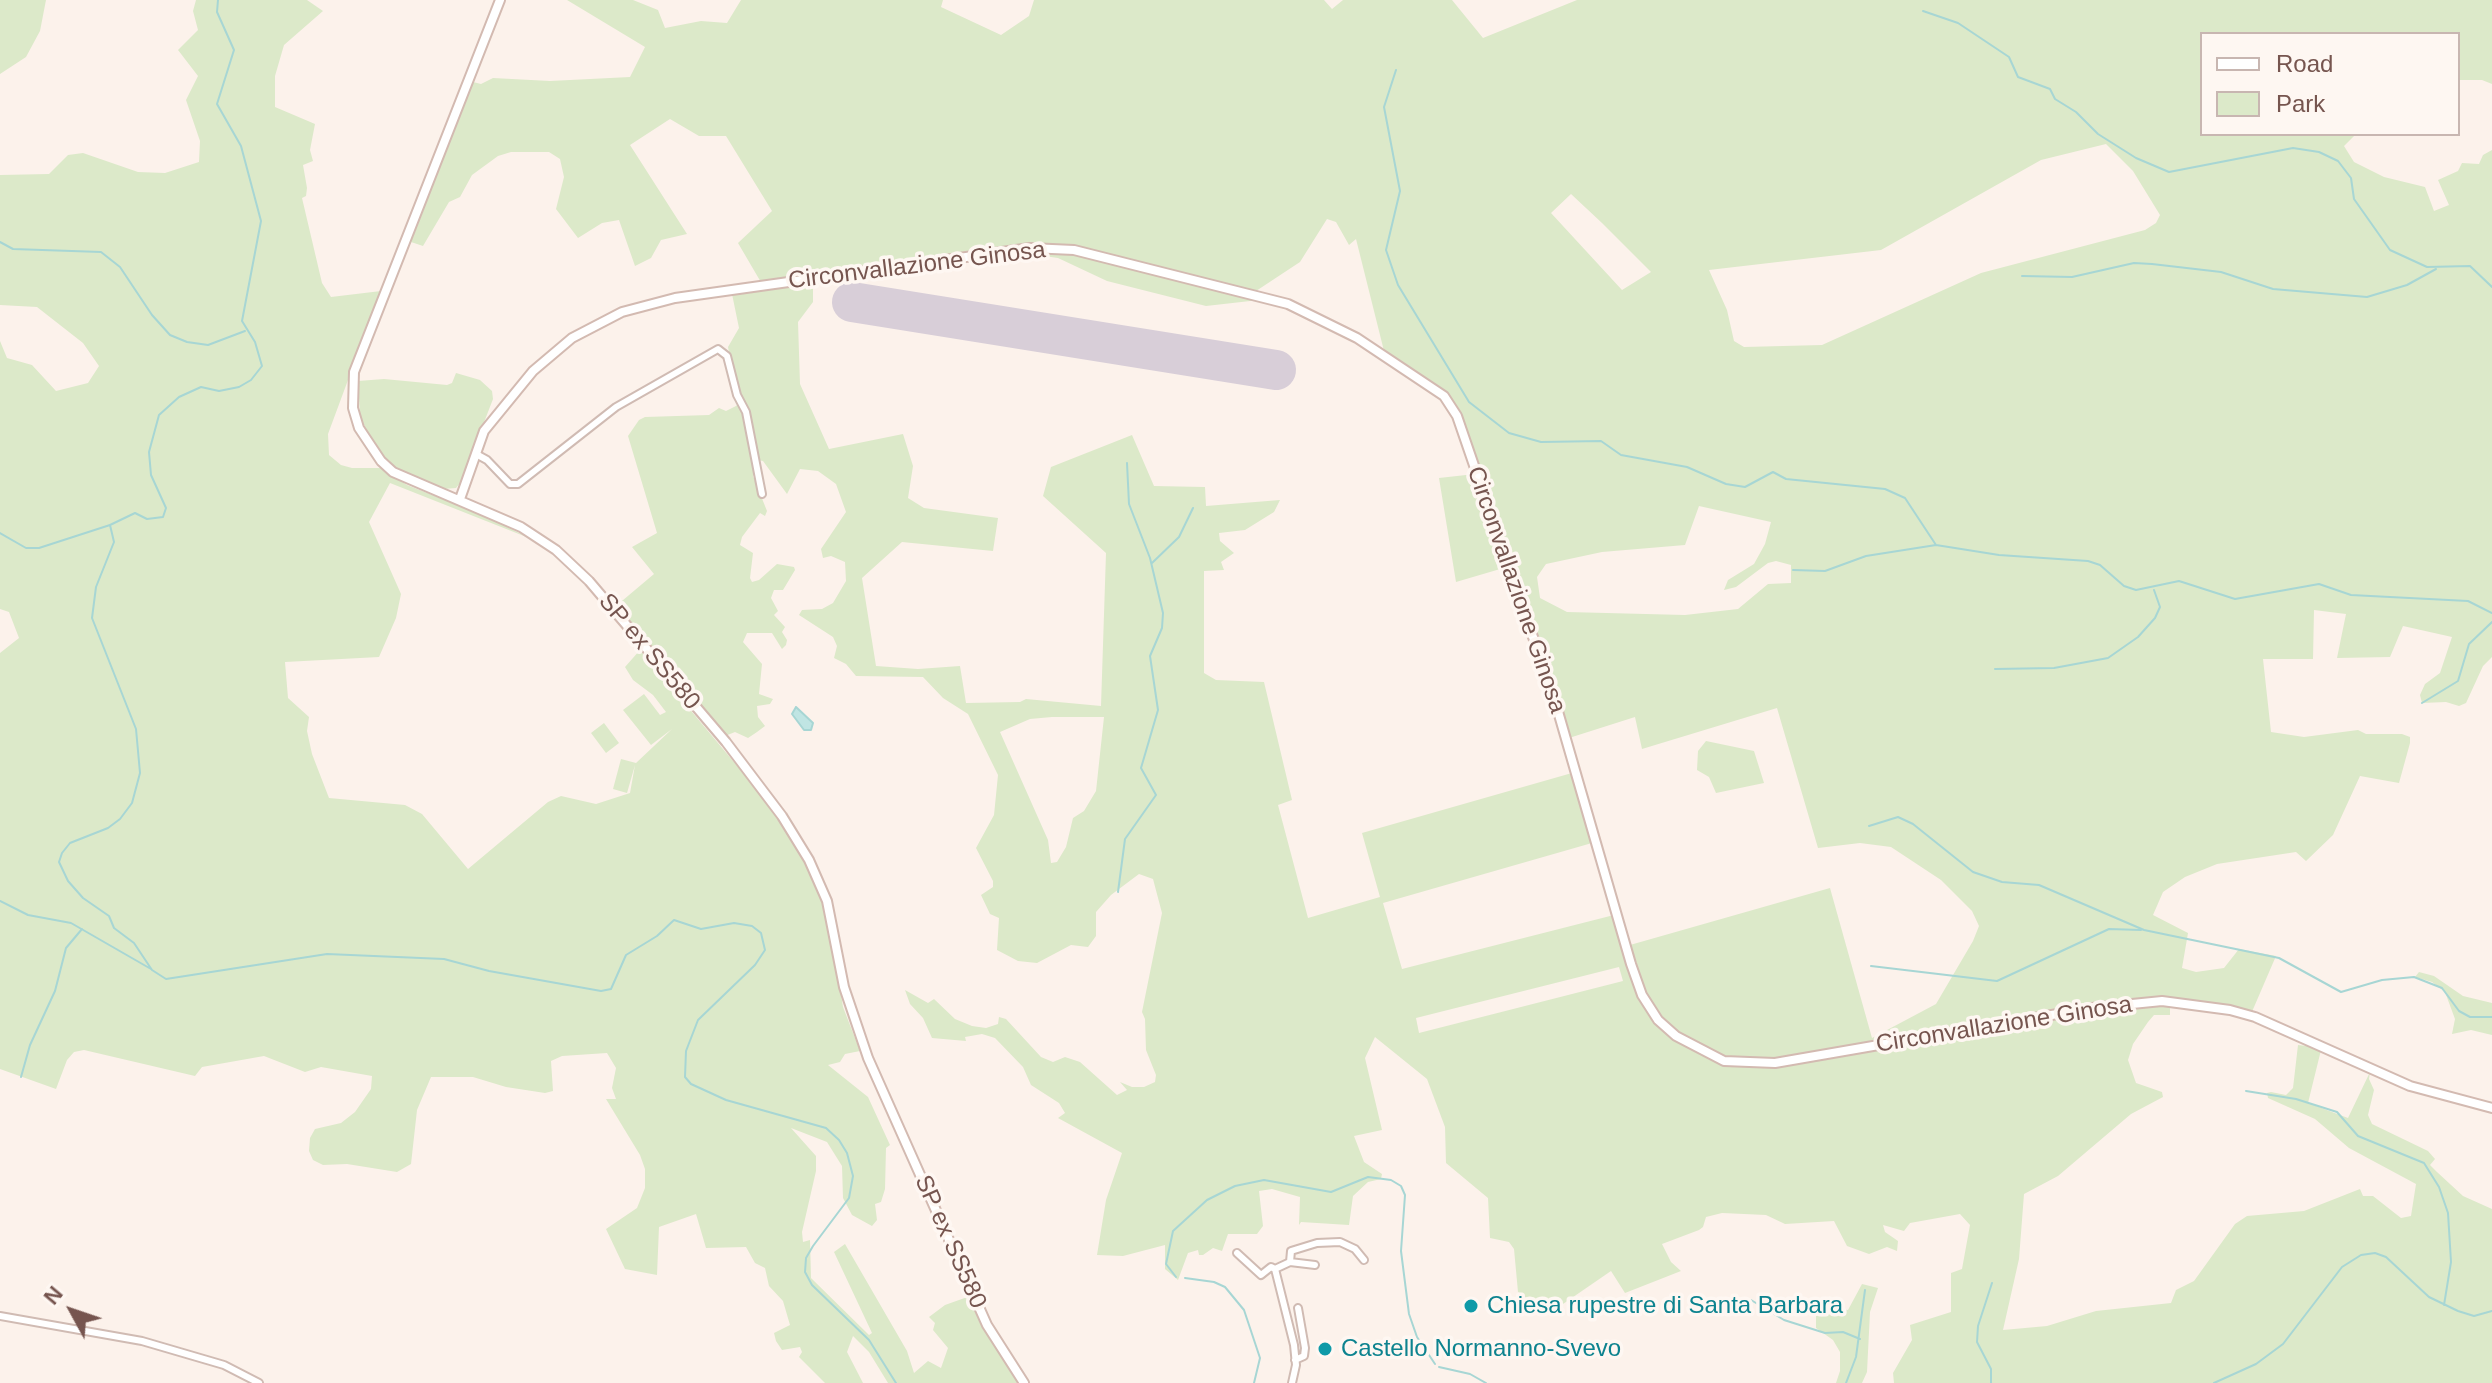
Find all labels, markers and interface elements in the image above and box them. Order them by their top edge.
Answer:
legend [2200,32,2460,136]
text: Road [2276,50,2333,77]
text: Park [2276,90,2325,117]
street label: Circonvallazione Ginosa [787,236,1047,296]
street label: Circonvallazione Ginosa [1460,463,1572,717]
street label: SP ex SS580 [592,588,706,716]
street label: Circonvallazione Ginosa [1874,991,2134,1059]
street label: SP ex SS580 [908,1171,992,1313]
north arrow [32,1271,112,1351]
text: N [39,1281,68,1309]
place label: Chiesa rupestre di Santa Barbara [1487,1292,1843,1320]
marker: Chiesa rupestre di Santa Barbara [1462,1297,1480,1315]
place label: Castello Normanno-Svevo [1341,1335,1621,1363]
marker: Castello Normanno-Svevo [1316,1340,1334,1358]

